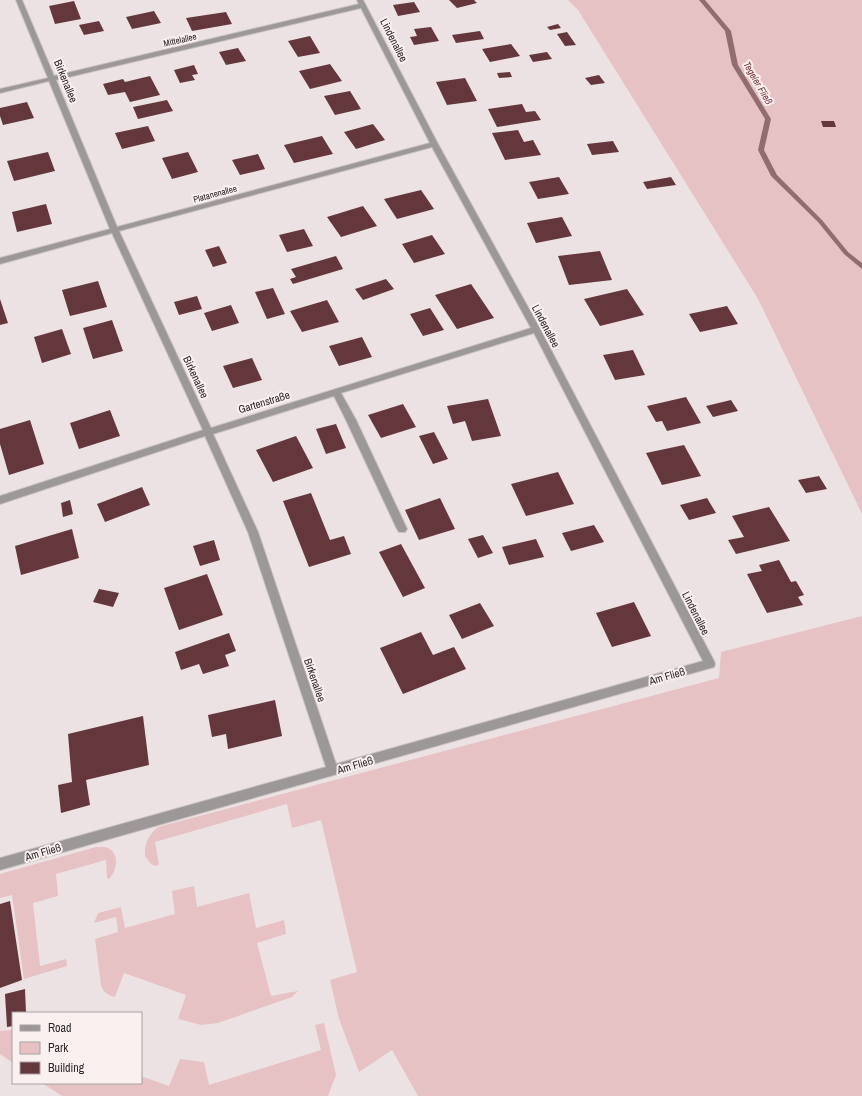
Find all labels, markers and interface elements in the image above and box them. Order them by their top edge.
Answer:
street label: Lindenallee [377,16,411,64]
street label: Mittelallee [162,30,198,50]
street label: Birkenallee [51,57,81,105]
water label: Tegeler Fließ [740,59,776,107]
street label: Platanenallee [192,182,238,206]
street label: Lindenallee [529,302,563,350]
street label: Birkenallee [180,354,212,400]
street label: Gartenstraße [237,388,291,416]
street label: Lindenallee [679,589,713,637]
street label: Birkenallee [301,656,329,704]
street label: Am Fließ [647,664,687,688]
street label: Am Fließ [335,753,375,777]
street label: Am Fließ [23,840,63,864]
legend [12,1012,142,1084]
text: Road [48,1020,72,1036]
text: Park [48,1040,68,1056]
text: Building [48,1060,85,1076]

